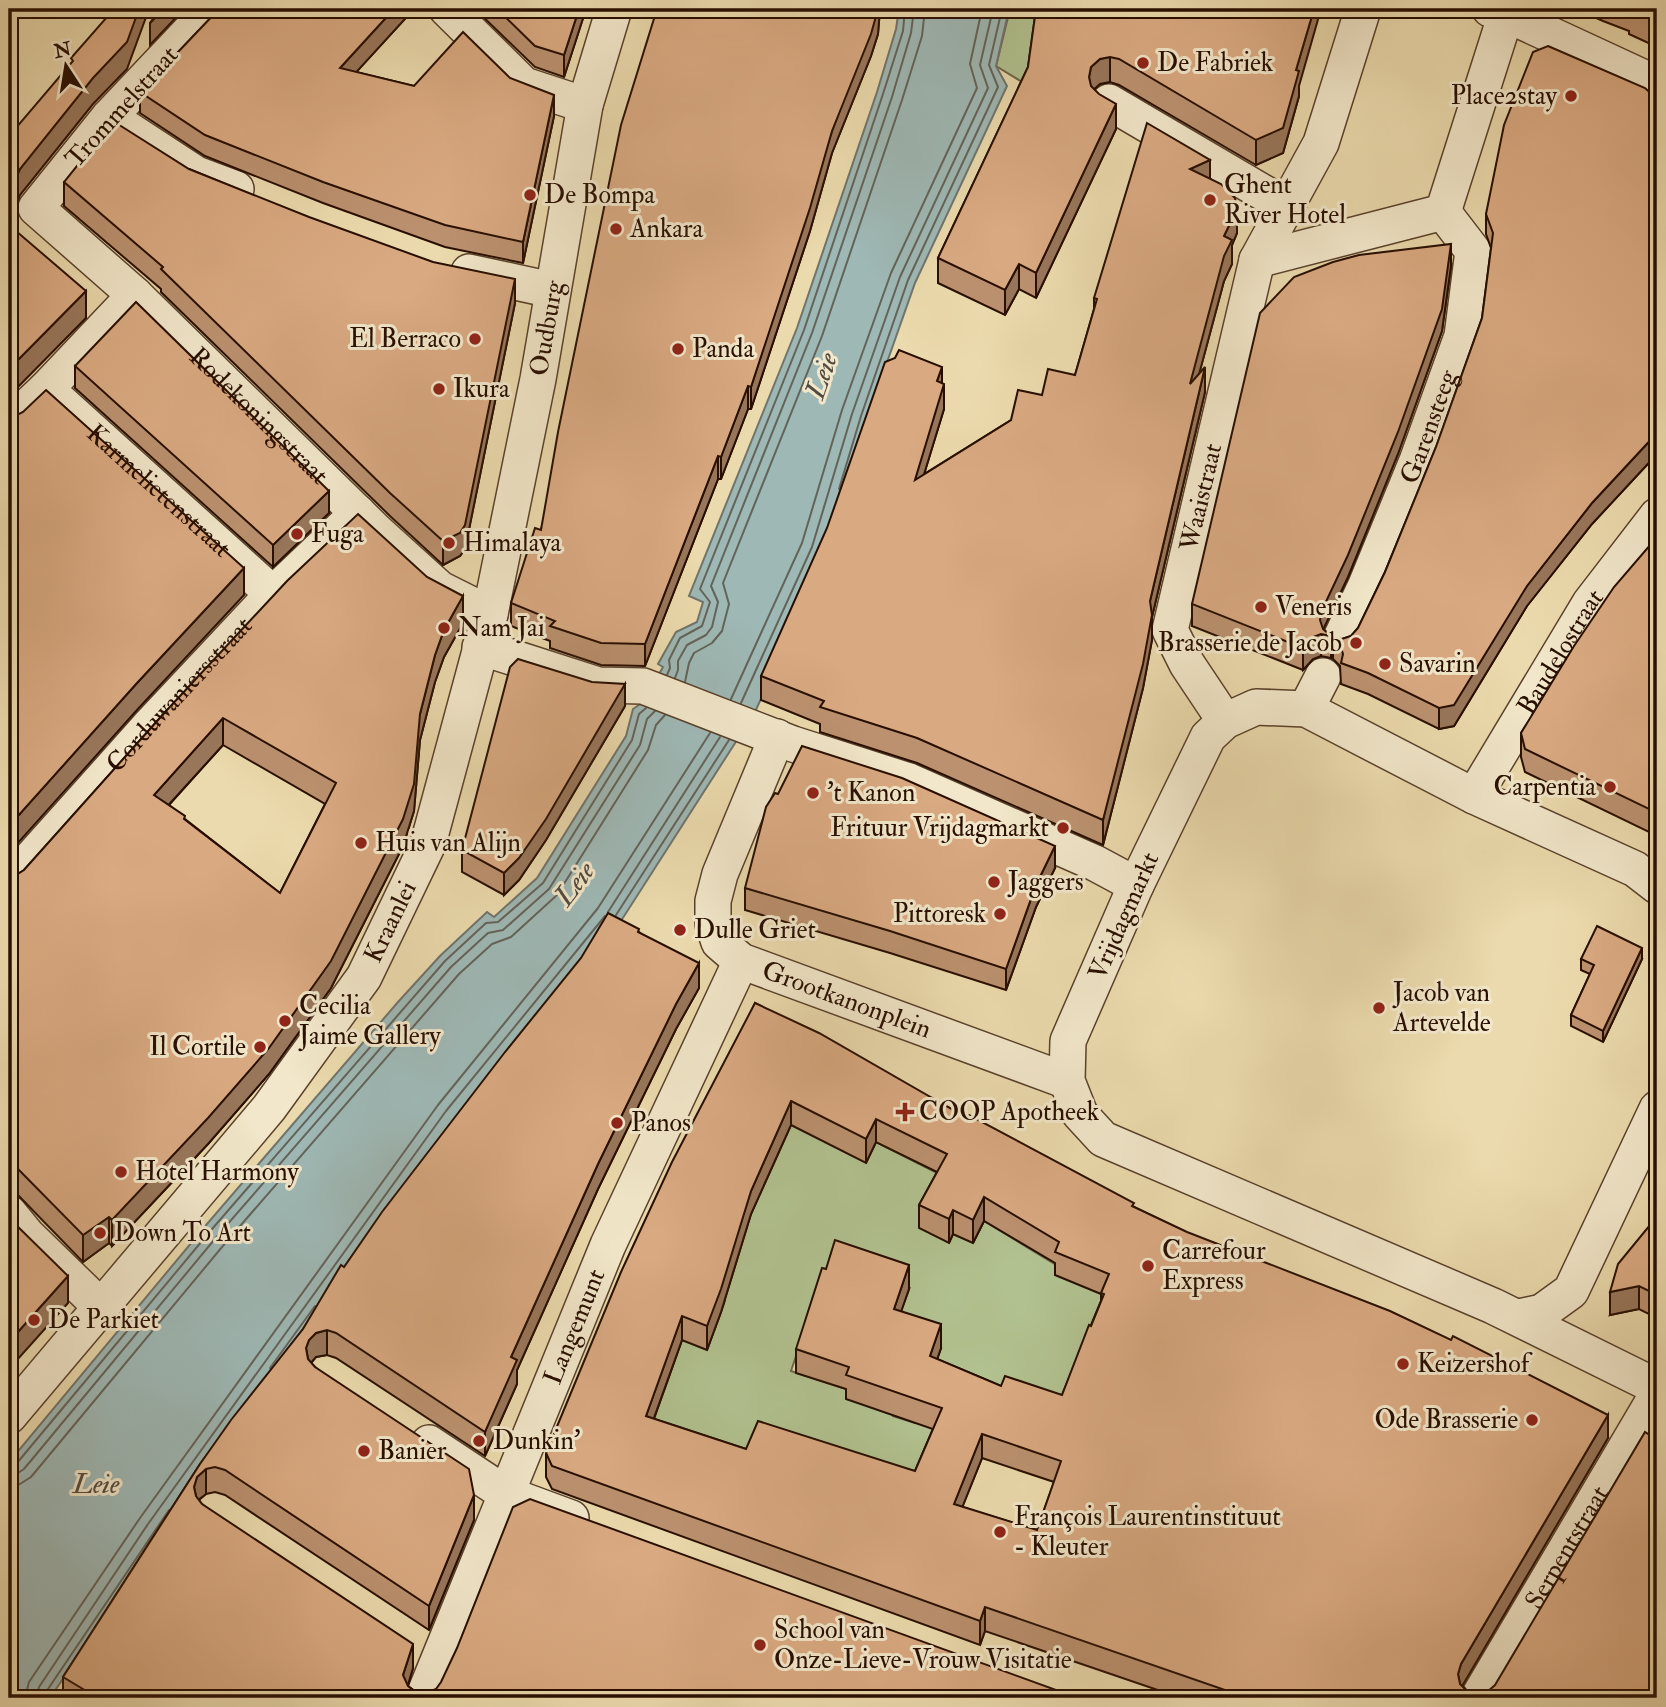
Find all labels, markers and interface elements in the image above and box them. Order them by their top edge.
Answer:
north arrow [32,32,102,102]
text: N [51,37,74,64]
street label: Trommelstraat [59,39,185,175]
place label: De Fabriek [1157,47,1274,79]
marker: De Fabriek [1135,55,1151,71]
place label: Place2stay [1451,80,1558,112]
marker: Place2stay [1563,88,1579,104]
place label: Ghent River Hotel [1224,169,1346,231]
place label: De Bompa [544,179,655,212]
marker: De Bompa [522,187,538,203]
marker: Ghent River Hotel [1202,192,1218,208]
place label: Ankara [629,213,704,245]
marker: Ankara [608,221,624,237]
street label: Oudburg [523,277,571,378]
place label: El Berraco [349,323,461,355]
marker: El Berraco [467,331,483,347]
place label: Panda [692,333,754,365]
street label: Rodekoningstraat [182,341,335,491]
marker: Panda [670,341,686,357]
water label: Leie [798,348,846,405]
street label: Garensteeg [1393,365,1465,488]
place label: Ikura [453,373,510,405]
marker: Ikura [431,381,447,397]
street label: Karmelietenstraat [80,418,238,564]
street label: Waaistraat [1173,440,1229,555]
place label: Fuga [311,518,364,550]
marker: Fuga [289,526,305,542]
place label: Himalaya [463,527,562,559]
marker: Himalaya [441,535,457,551]
street label: Baudelostraat [1511,583,1611,721]
place label: Veneris [1275,591,1352,623]
marker: Veneris [1253,599,1269,615]
street label: Corduwaniersstraat [100,610,259,779]
place label: Nam Jai [458,612,545,644]
marker: Nam Jai [436,620,452,636]
place label: Brasserie de Jacob [1158,627,1342,659]
marker: Brasserie de Jacob [1348,635,1364,651]
place label: Savarin [1399,648,1476,680]
marker: Savarin [1377,656,1393,672]
place label: Carpentia [1493,771,1596,804]
place label: 't Kanon [827,777,915,809]
marker: Carpentia [1602,779,1618,795]
marker: 't Kanon [805,785,821,801]
place label: Frituur Vrijdagmarkt [830,812,1049,844]
marker: Frituur Vrijdagmarkt [1055,820,1071,836]
place label: Huis van Alijn [375,827,521,859]
marker: Huis van Alijn [353,835,369,851]
street label: Vrijdagmarkt [1082,847,1166,985]
water label: Leie [546,854,603,914]
place label: Jaggers [1007,866,1084,898]
marker: Jaggers [986,874,1002,890]
street label: Kraanlei [357,876,424,968]
place label: Pittoresk [893,898,987,930]
marker: Pittoresk [992,906,1008,922]
place label: Dulle Griet [694,914,816,946]
marker: Dulle Griet [672,922,688,938]
street label: Grootkanonplein [758,954,936,1046]
place label: Jacob van Artevelde [1392,977,1491,1039]
place label: Cecilia Jaime Gallery [298,990,441,1052]
marker: Jacob van Artevelde [1371,1000,1387,1016]
marker: Cecilia Jaime Gallery [277,1013,293,1029]
place label: Il Cortile [149,1031,246,1063]
marker: Il Cortile [252,1039,268,1055]
place label: COOP Apotheek [919,1096,1100,1129]
marker: COOP Apotheek [897,1104,913,1120]
place label: Panos [631,1107,691,1139]
marker: Panos [609,1115,625,1131]
place label: Hotel Harmony [135,1156,299,1188]
marker: Hotel Harmony [113,1164,129,1180]
place label: Down To Art [114,1217,251,1249]
marker: Down To Art [92,1225,108,1241]
place label: Carrefour Express [1162,1235,1266,1298]
marker: Carrefour Express [1140,1258,1156,1274]
street label: Langemunt [537,1264,612,1389]
place label: De Parkiet [48,1304,159,1336]
marker: De Parkiet [26,1312,42,1328]
place label: Keizershof [1417,1348,1533,1380]
marker: Keizershof [1395,1356,1411,1372]
place label: Ode Brasserie [1374,1404,1518,1436]
marker: Ode Brasserie [1524,1412,1540,1428]
place label: Dunkin' [493,1425,581,1457]
marker: Dunkin' [471,1433,487,1449]
place label: Banier [378,1435,447,1467]
marker: Banier [356,1443,372,1459]
water label: Leie [72,1467,120,1502]
street label: Serpentstraat [1518,1480,1616,1615]
place label: François Laurentinstituut - Kleuter [1014,1501,1281,1563]
marker: François Laurentinstituut - Kleuter [992,1524,1008,1540]
place label: School van Onze-Lieve-Vrouw Visitatie [774,1614,1072,1676]
marker: School van Onze-Lieve-Vrouw Visitatie [752,1637,768,1653]

